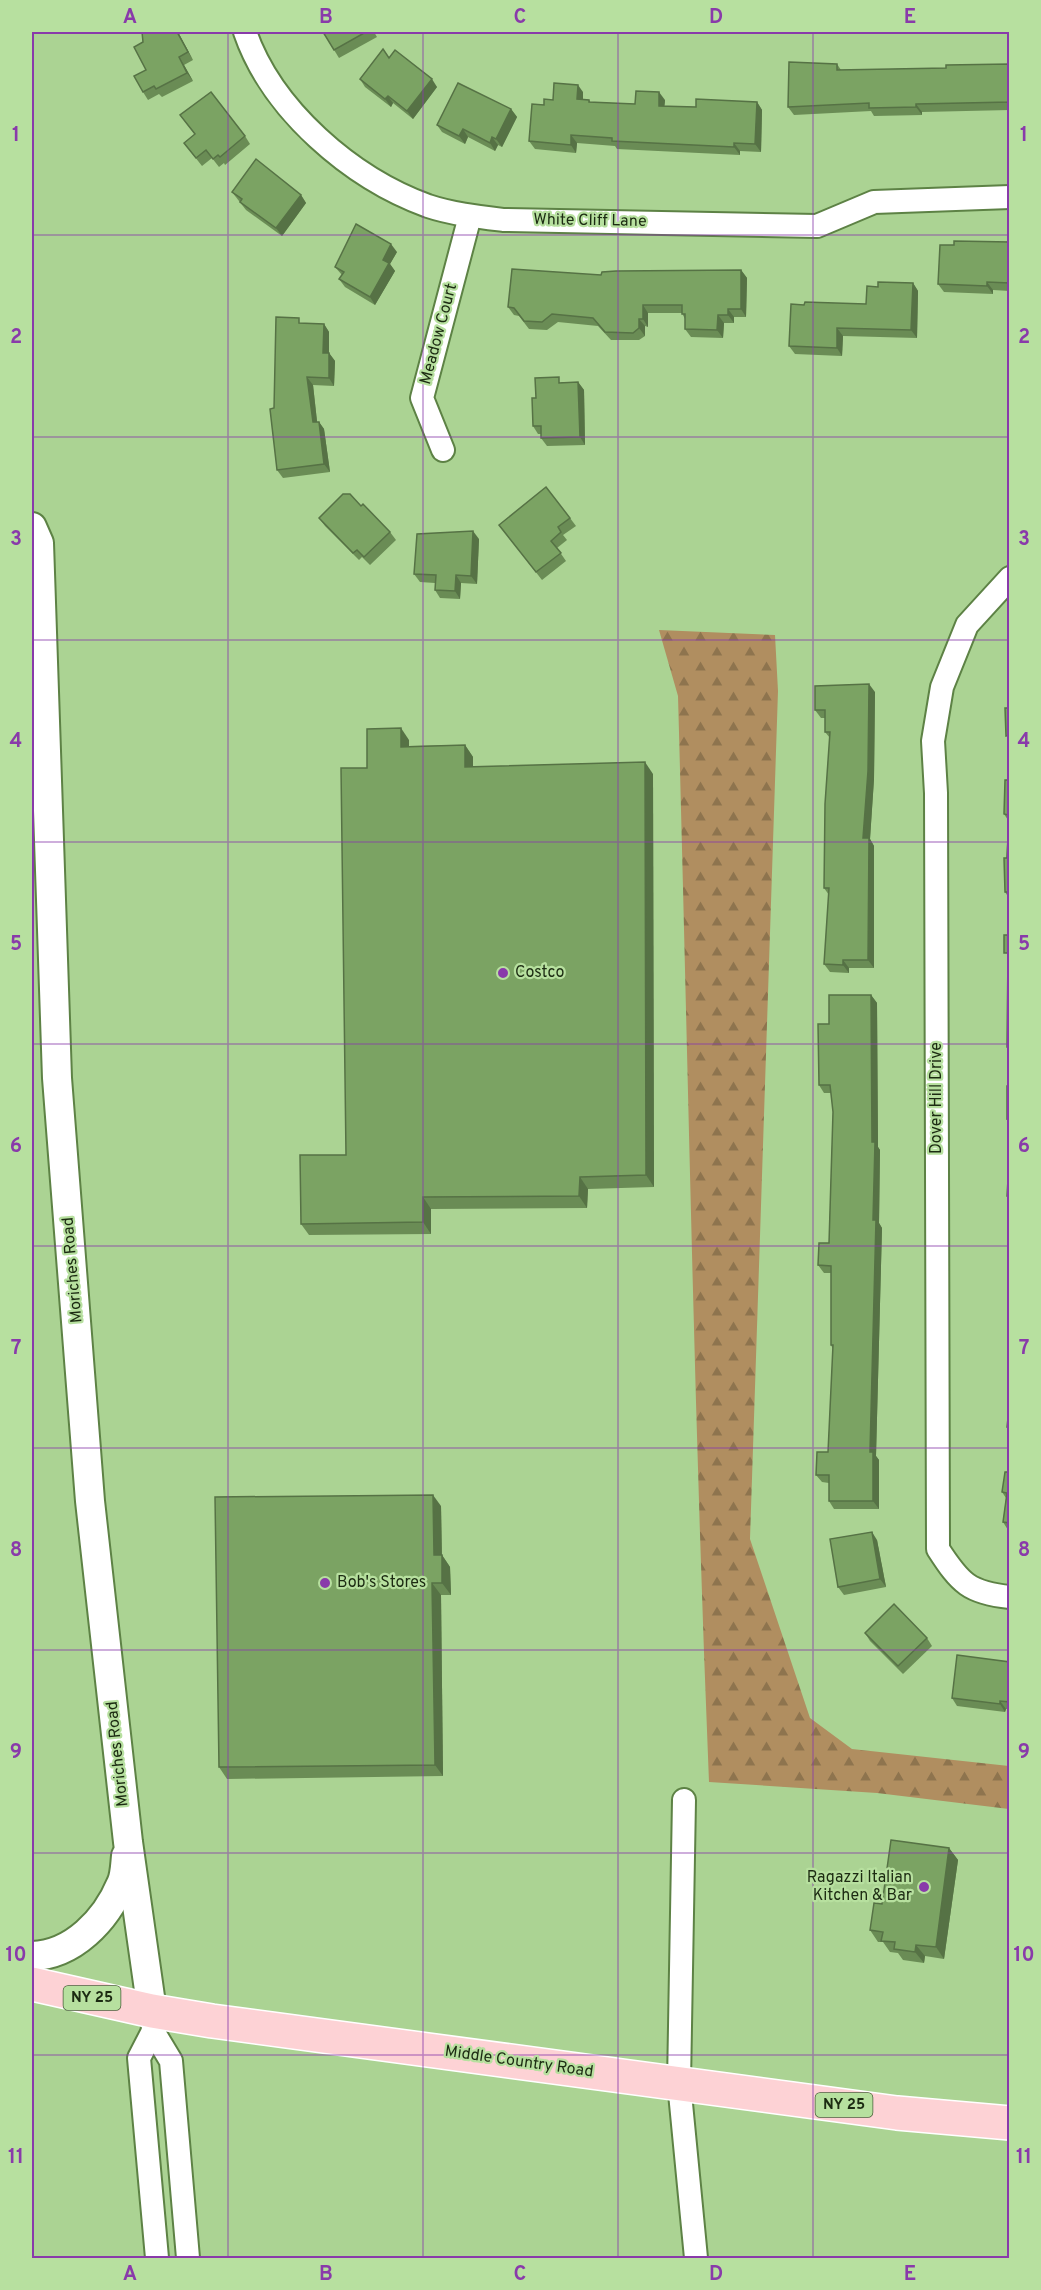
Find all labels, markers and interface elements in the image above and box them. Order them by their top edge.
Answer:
text: A [123,5,137,31]
text: B [319,5,333,31]
text: C [514,5,526,31]
text: D [709,5,723,31]
text: E [904,5,916,31]
text: 1 [12,123,20,149]
text: 1 [1020,123,1028,149]
street label: White Cliff Lane [533,210,647,232]
street label: Meadow Court [416,281,462,387]
text: 2 [10,325,22,351]
text: 2 [1018,325,1030,351]
text: 3 [10,527,22,553]
text: 3 [1018,527,1030,553]
text: 4 [10,729,22,755]
text: 4 [1018,729,1030,755]
text: 5 [10,932,22,958]
text: 5 [1018,932,1030,958]
place label: Costco [515,963,565,983]
marker: Costco [496,966,510,980]
street label: Dover Hill Drive [927,1042,947,1154]
text: 6 [10,1134,22,1160]
text: 6 [1018,1134,1030,1160]
street label: Moriches Road [58,1216,88,1324]
text: 7 [11,1336,21,1362]
text: 7 [1019,1336,1029,1362]
text: 8 [10,1538,22,1564]
text: 8 [1018,1538,1030,1564]
place label: Bob's Stores [337,1573,426,1593]
marker: Bob's Stores [318,1576,332,1590]
street label: Moriches Road [103,1700,133,1808]
text: 9 [10,1740,22,1766]
text: 9 [1018,1740,1030,1766]
place label: Ragazzi Italian Kitchen & Bar [807,1868,912,1906]
marker: Ragazzi Italian Kitchen & Bar [917,1880,931,1894]
text: 10 [5,1943,27,1969]
text: 10 [1013,1943,1035,1969]
road number: NY 25 [64,1986,121,2010]
street label: Middle Country Road [443,2042,595,2082]
road number: NY 25 [816,2093,872,2117]
text: 11 [8,2145,24,2171]
text: 11 [1016,2145,1032,2171]
text: A [123,2262,137,2288]
text: B [319,2262,333,2288]
text: C [514,2262,526,2288]
text: D [709,2262,723,2288]
text: E [904,2262,916,2288]

